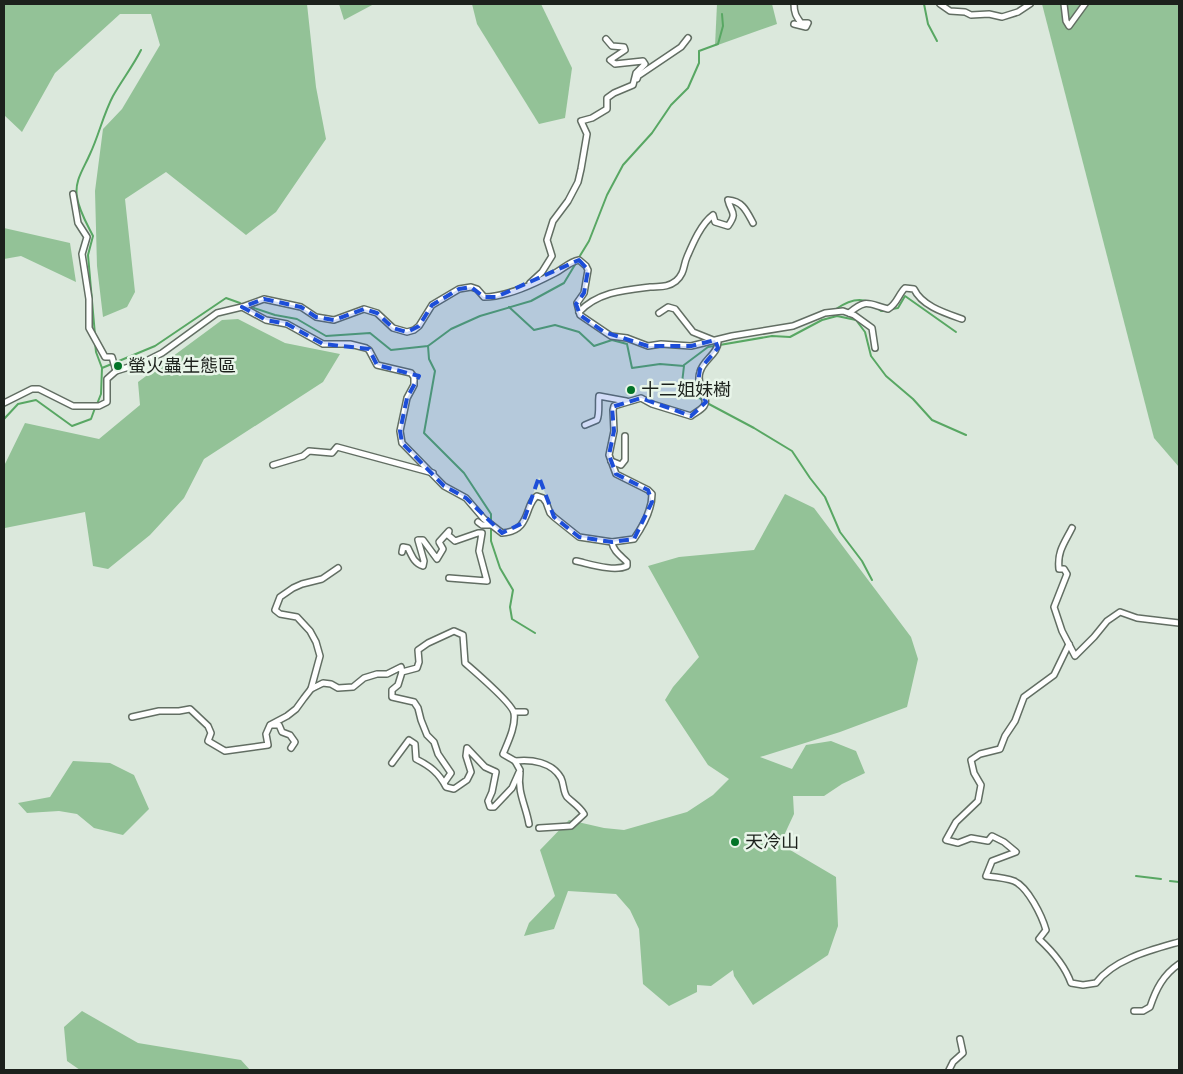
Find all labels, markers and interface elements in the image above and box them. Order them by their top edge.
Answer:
place label: 螢火蟲生態區 [128,355,236,377]
marker: 螢火蟲生態區 [112,360,124,372]
place label: 十二姐妹樹 [641,379,731,401]
marker: 十二姐妹樹 [625,384,637,396]
place label: 天冷山 [745,831,799,853]
marker: 天冷山 [729,836,741,848]

